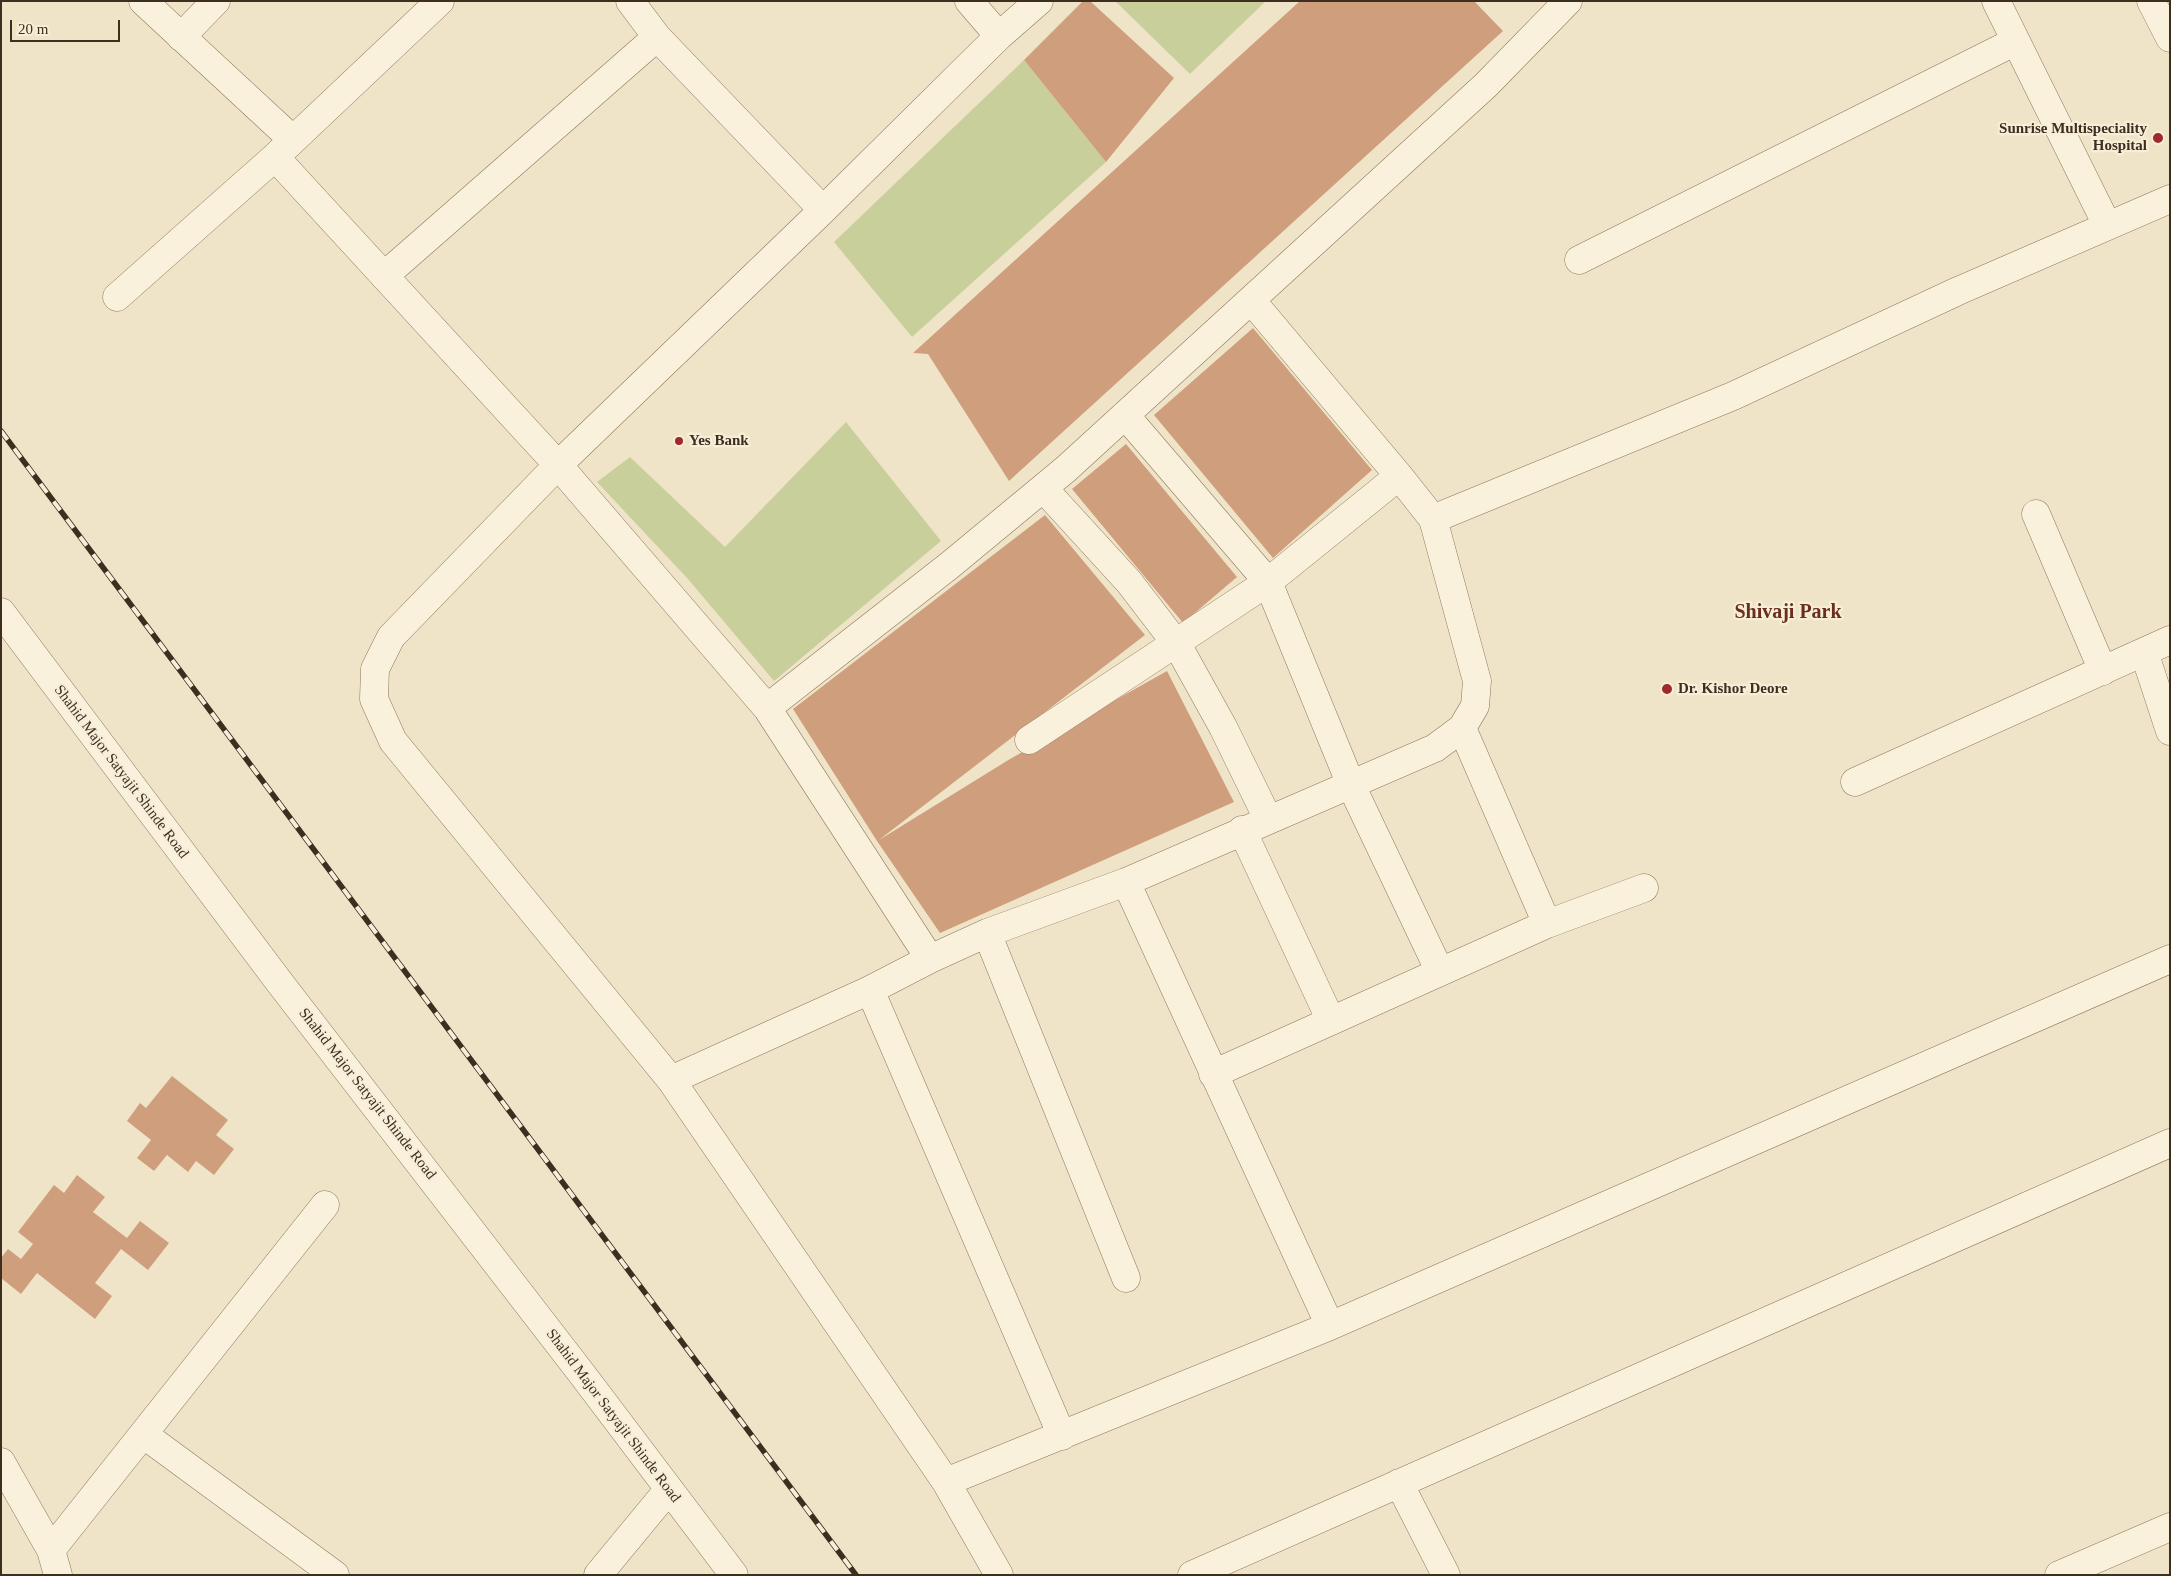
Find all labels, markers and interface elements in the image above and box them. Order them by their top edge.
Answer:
scale bar [12,10,122,42]
text: 20 m [18,21,48,37]
place label: Sunrise Multispeciality Hospital [1999,120,2147,155]
marker: Sunrise Multispeciality Hospital [2151,131,2165,145]
place label: Yes Bank [689,432,749,450]
marker: Yes Bank [673,435,685,447]
district label: Shivaji Park [1734,601,1842,625]
place label: Dr. Kishor Deore [1678,680,1788,698]
street label: Shahid Major Satyajit Shinde Road [50,682,192,862]
marker: Dr. Kishor Deore [1660,682,1674,696]
street label: Shahid Major Satyajit Shinde Road [294,1005,440,1183]
street label: Shahid Major Satyajit Shinde Road [542,1326,684,1506]

